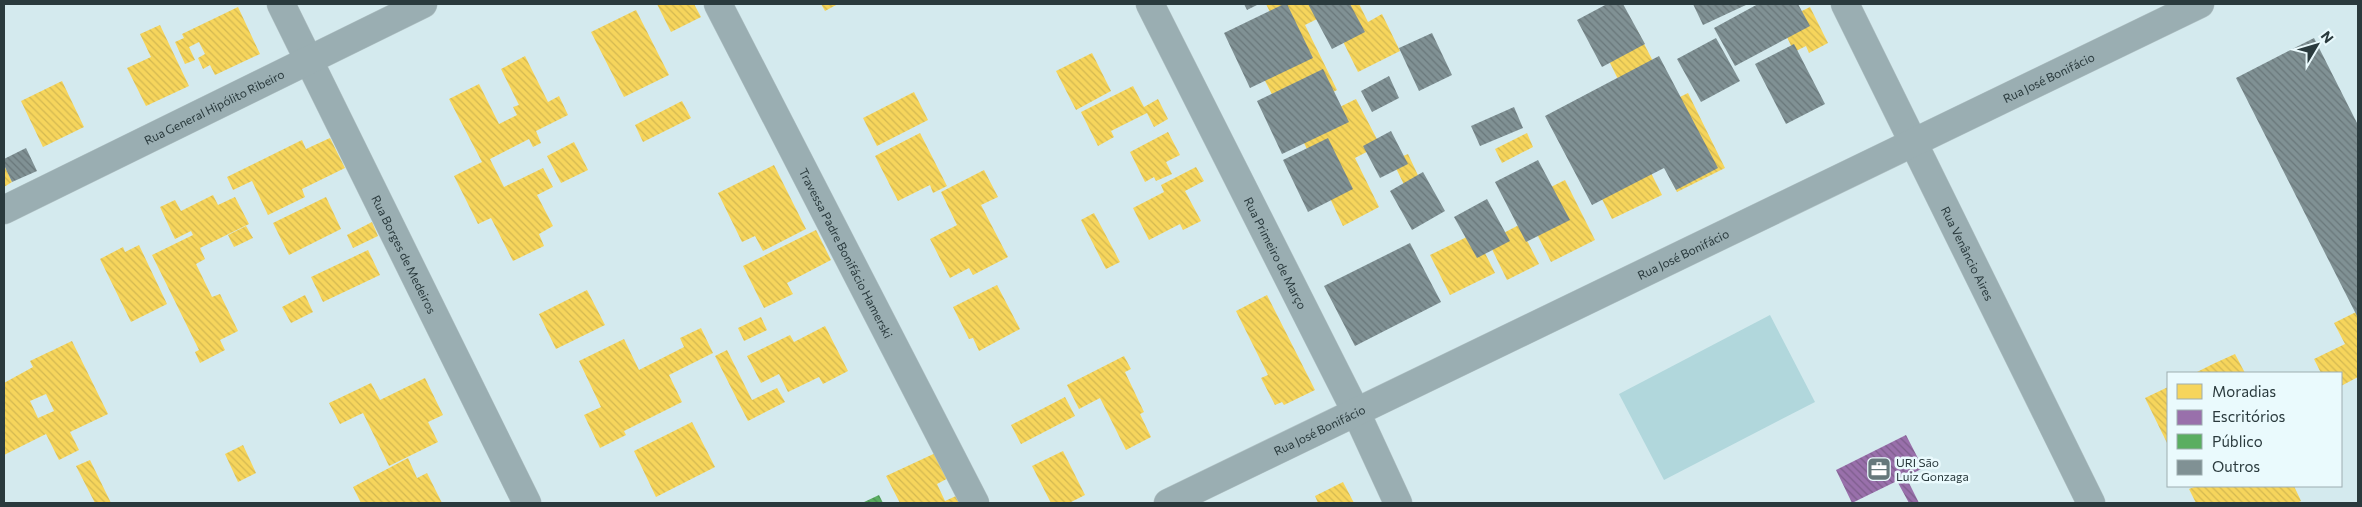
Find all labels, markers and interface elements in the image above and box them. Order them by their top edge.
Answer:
north arrow [2292,20,2342,70]
text: N [2318,27,2338,46]
street label: Rua José Bonifácio [2000,49,2097,105]
street label: Rua General Hipólito Ribeiro [142,66,286,147]
street label: Travessa Padre Bonifácio Hamerski [797,166,896,340]
street label: Rua Borges de Medeiros [369,193,439,316]
street label: Rua Primeiro de Março [1242,195,1310,311]
street label: Rua Venâncio Aires [1939,204,1997,303]
street label: Rua José Bonifácio [1635,226,1731,282]
legend [2167,372,2342,487]
text: Moradias [2212,382,2276,400]
street label: Rua José Bonifácio [1271,402,1367,458]
text: Escritórios [2212,407,2286,425]
text: Público [2212,432,2263,450]
place label: URI São Luiz Gonzaga [1896,455,1969,483]
office icon: URI São Luiz Gonzaga [1866,456,1892,482]
text: Outros [2212,457,2260,475]

